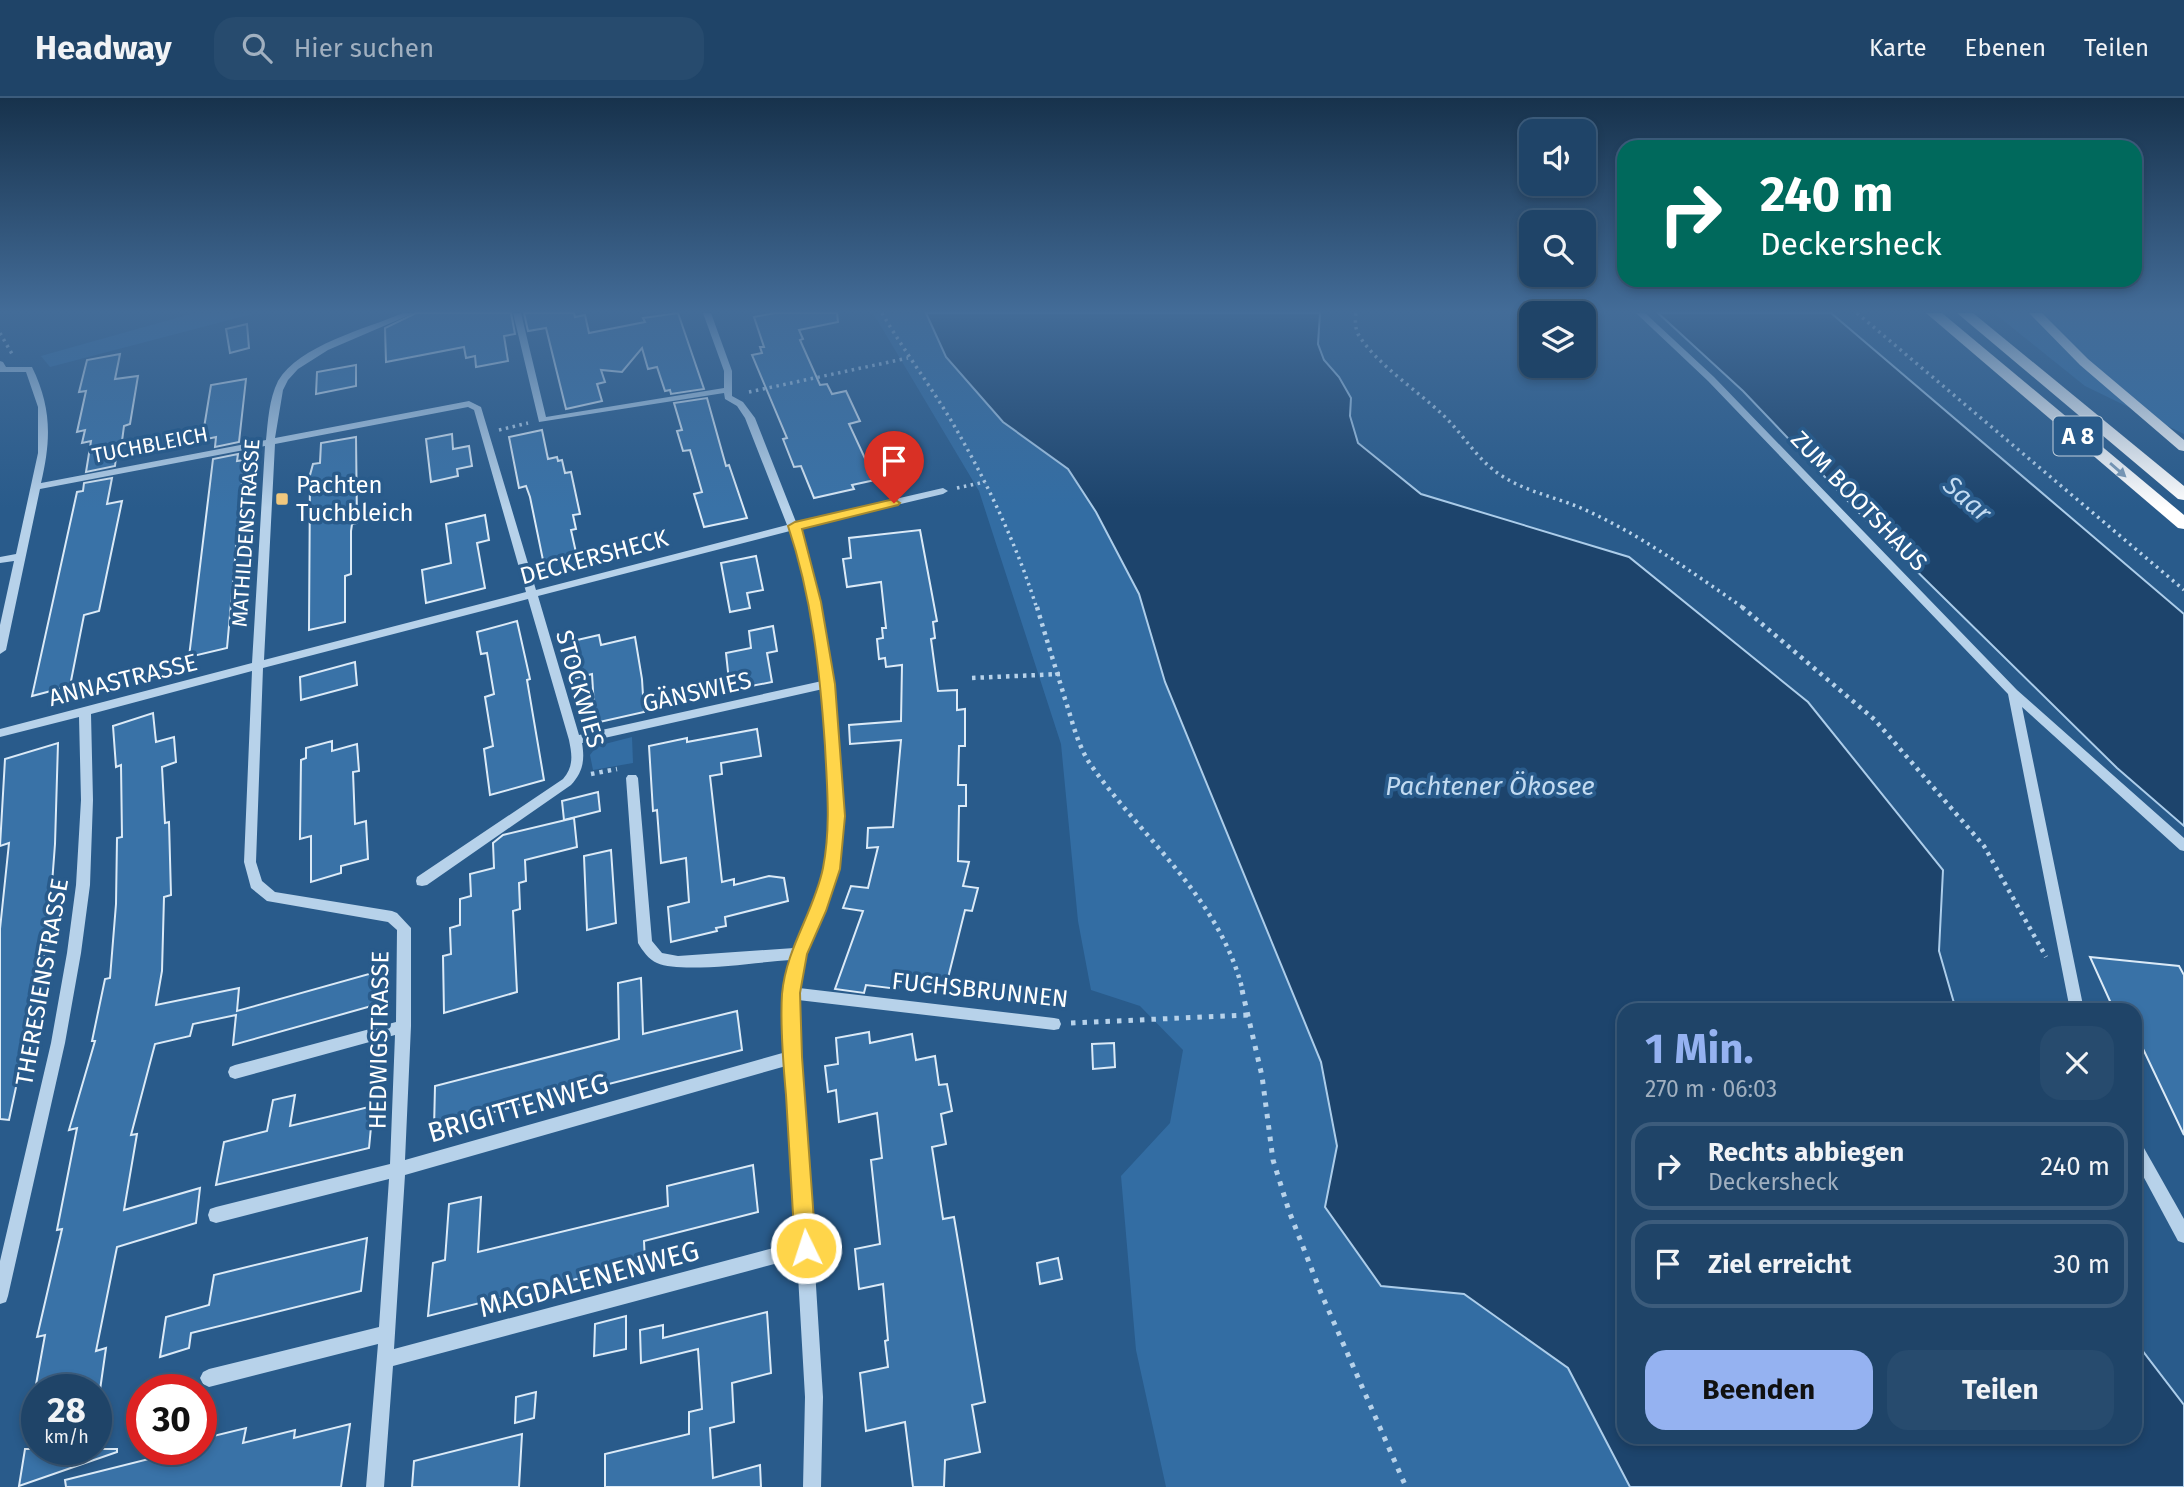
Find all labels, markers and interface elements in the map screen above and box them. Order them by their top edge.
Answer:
search box [214,17,704,80]
text: Headway [35,28,172,68]
icon: search [238,29,276,67]
text: Hier suchen [294,33,434,64]
text: Karte [1869,34,1927,62]
text: Ebenen [1965,34,2046,62]
text: Teilen [2084,34,2149,62]
map controls [1519,119,1596,378]
button: sound [1519,119,1596,196]
text: 240 m [1760,165,1893,224]
icon: right [1645,168,1736,259]
button: search [1519,210,1596,287]
text: Deckersheck [1760,225,1942,263]
button: layers [1519,301,1596,378]
road number: A 8 [2054,416,2102,456]
street label: TUCHBLEICH [90,421,210,469]
street label: ZUM BOOTSHAUS [1785,425,1933,577]
pin [864,431,924,503]
street label: MATHILDENSTRASSE [226,438,266,628]
icon: arrive [875,442,913,480]
one-way arrow [2109,462,2127,478]
water label: Saar [1936,469,1998,529]
place label: Pachten Tuchbleich [296,471,414,527]
marker: Pachten Tuchbleich [274,491,290,507]
street label: DECKERSHECK [517,524,672,590]
street label: STOCKWIES [550,627,610,751]
street label: ANNASTRASSE [46,648,200,712]
street label: GÄNSWIES [640,666,754,718]
water label: Pachtener Ökosee [1385,771,1595,802]
street label: THERESIENSTRASSE [10,876,74,1088]
street label: HEDWIGSTRASSE [363,950,395,1130]
street label: FUCHSBRUNNEN [890,967,1070,1013]
text: 1 Min. [1645,1024,1754,1074]
button: close [2040,1026,2114,1100]
street label: BRIGITTENWEG [424,1066,612,1150]
text: 270 m · 06:03 [1645,1075,1777,1103]
text: Rechts abbiegen [1708,1137,1904,1168]
icon: right [1649,1147,1687,1185]
text: 240 m [2040,1151,2110,1182]
text: Deckersheck [1708,1168,1839,1196]
position arrow [769,1211,843,1285]
street label: MAGDALENENWEG [475,1234,703,1324]
icon: arrive [1649,1245,1687,1283]
text: Ziel erreicht [1708,1249,1851,1280]
text: 30 m [2053,1249,2110,1280]
button: Beenden [1645,1350,1873,1430]
button: Teilen [1887,1350,2114,1430]
speed limit sign: 30 [126,1374,217,1465]
text: 28 [47,1389,86,1431]
text: km/h [44,1426,89,1448]

